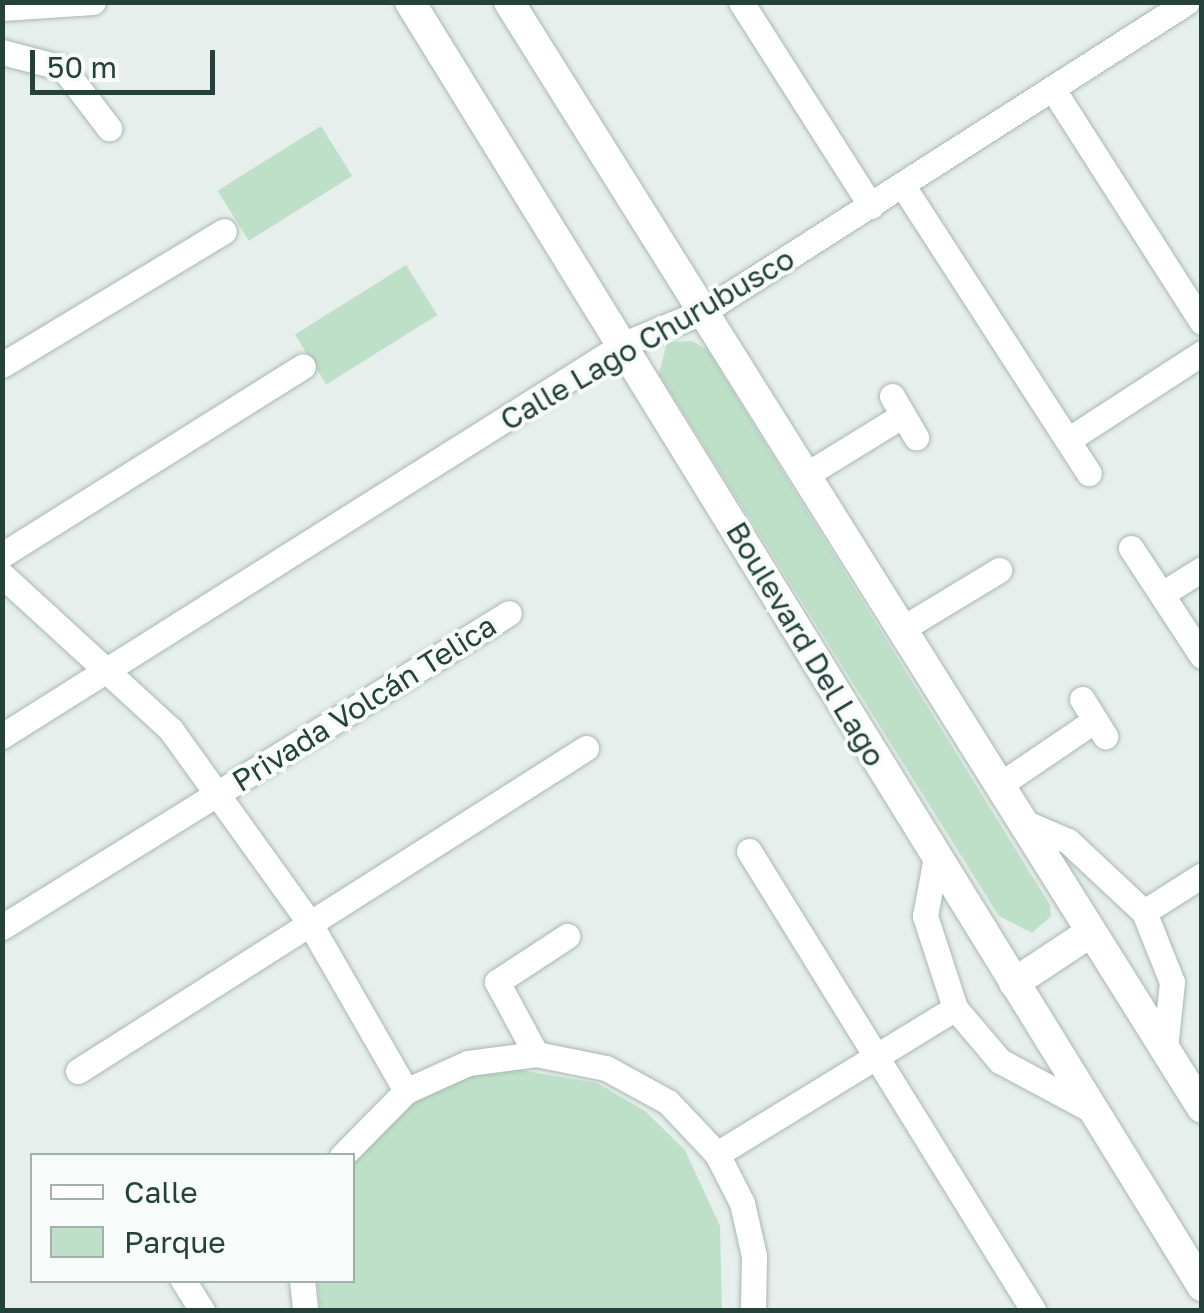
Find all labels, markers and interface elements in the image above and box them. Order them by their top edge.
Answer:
scale bar [35,30,220,92]
text: 50 m [47,49,117,85]
street label: Calle Lago Churubusco [494,240,800,438]
street label: Boulevard Del Lago [719,515,893,773]
street label: Privada Volcán Telica [225,607,503,799]
legend [30,1153,355,1283]
text: Calle [124,1174,198,1210]
text: Parque [124,1224,226,1260]

